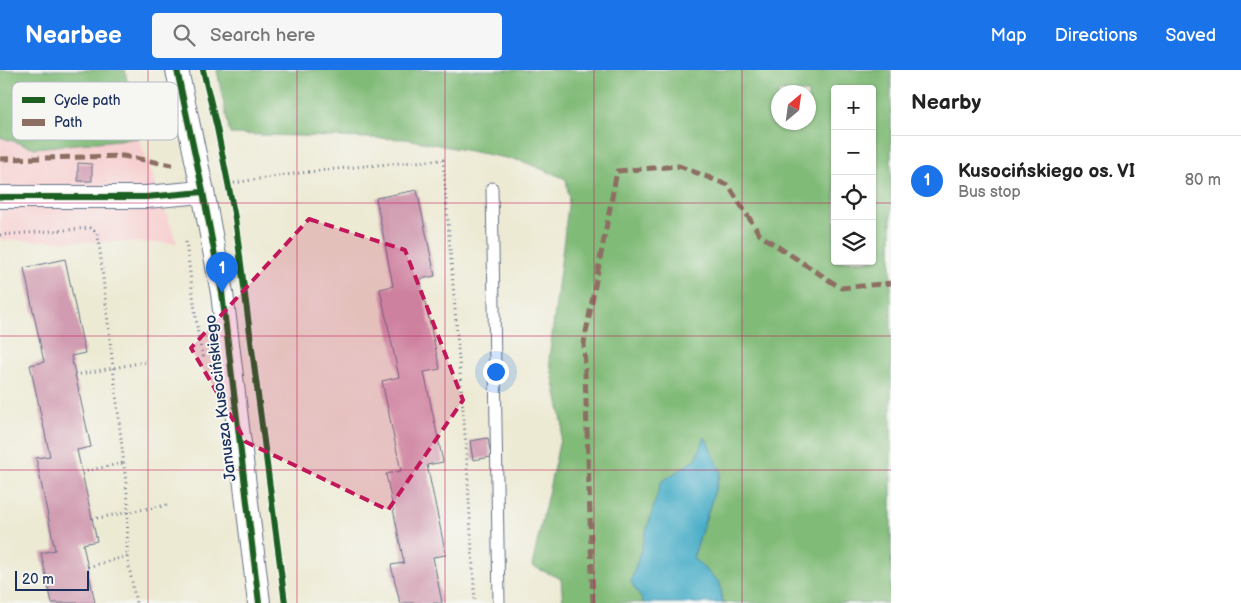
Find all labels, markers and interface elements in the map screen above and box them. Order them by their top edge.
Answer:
search box [152,13,502,58]
text: Nearbee [25,21,122,50]
icon: search [170,21,198,49]
text: Search here [210,24,315,47]
text: Map [991,25,1027,46]
text: Directions [1055,25,1137,46]
text: Saved [1165,25,1216,46]
legend [12,82,178,140]
north arrow [771,85,816,130]
map controls [831,85,876,265]
button: + [831,85,876,130]
text: Nearby [911,90,981,115]
text: Cycle path [54,92,121,109]
text: Path [54,114,82,131]
button: − [831,130,876,175]
text: Kusocińskiego os. VI [958,160,1135,183]
text: 1 [924,171,930,190]
text: 80 m [1185,171,1221,190]
button: locate [831,175,876,220]
text: Bus stop [958,183,1021,202]
button: layers [831,220,876,265]
pin: 1 [206,252,238,293]
street label: Janusza Kusocińskiego [201,314,241,482]
your location [483,359,509,385]
scale bar [15,568,89,591]
text: 20 m [22,571,54,588]

